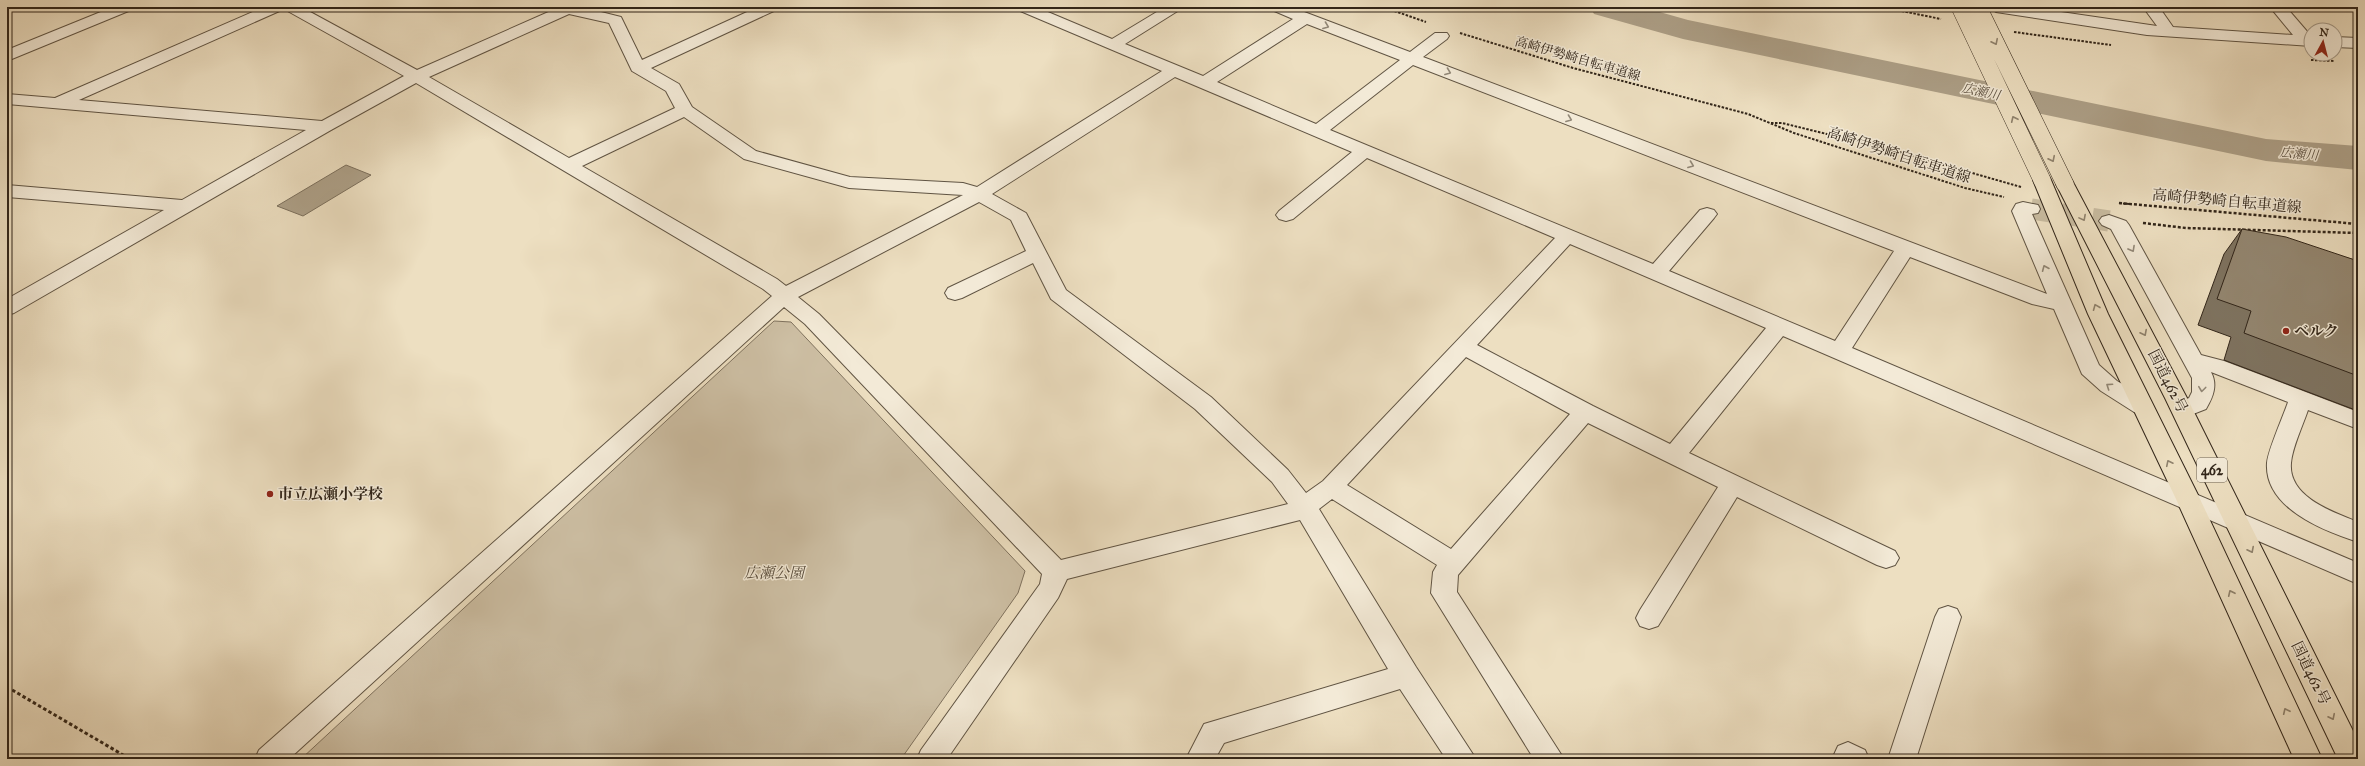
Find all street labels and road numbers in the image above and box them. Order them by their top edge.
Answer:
street label: 高崎伊勢崎自転車道線 [1513,33,1642,85]
street label: 高崎伊勢崎自転車道線 [1825,123,1973,187]
street label: 高崎伊勢崎自転車道線 [2151,185,2303,217]
street label: 国道462号 [2144,346,2192,416]
road number: 462 [2197,458,2227,482]
street label: 国道462号 [2288,638,2334,708]

